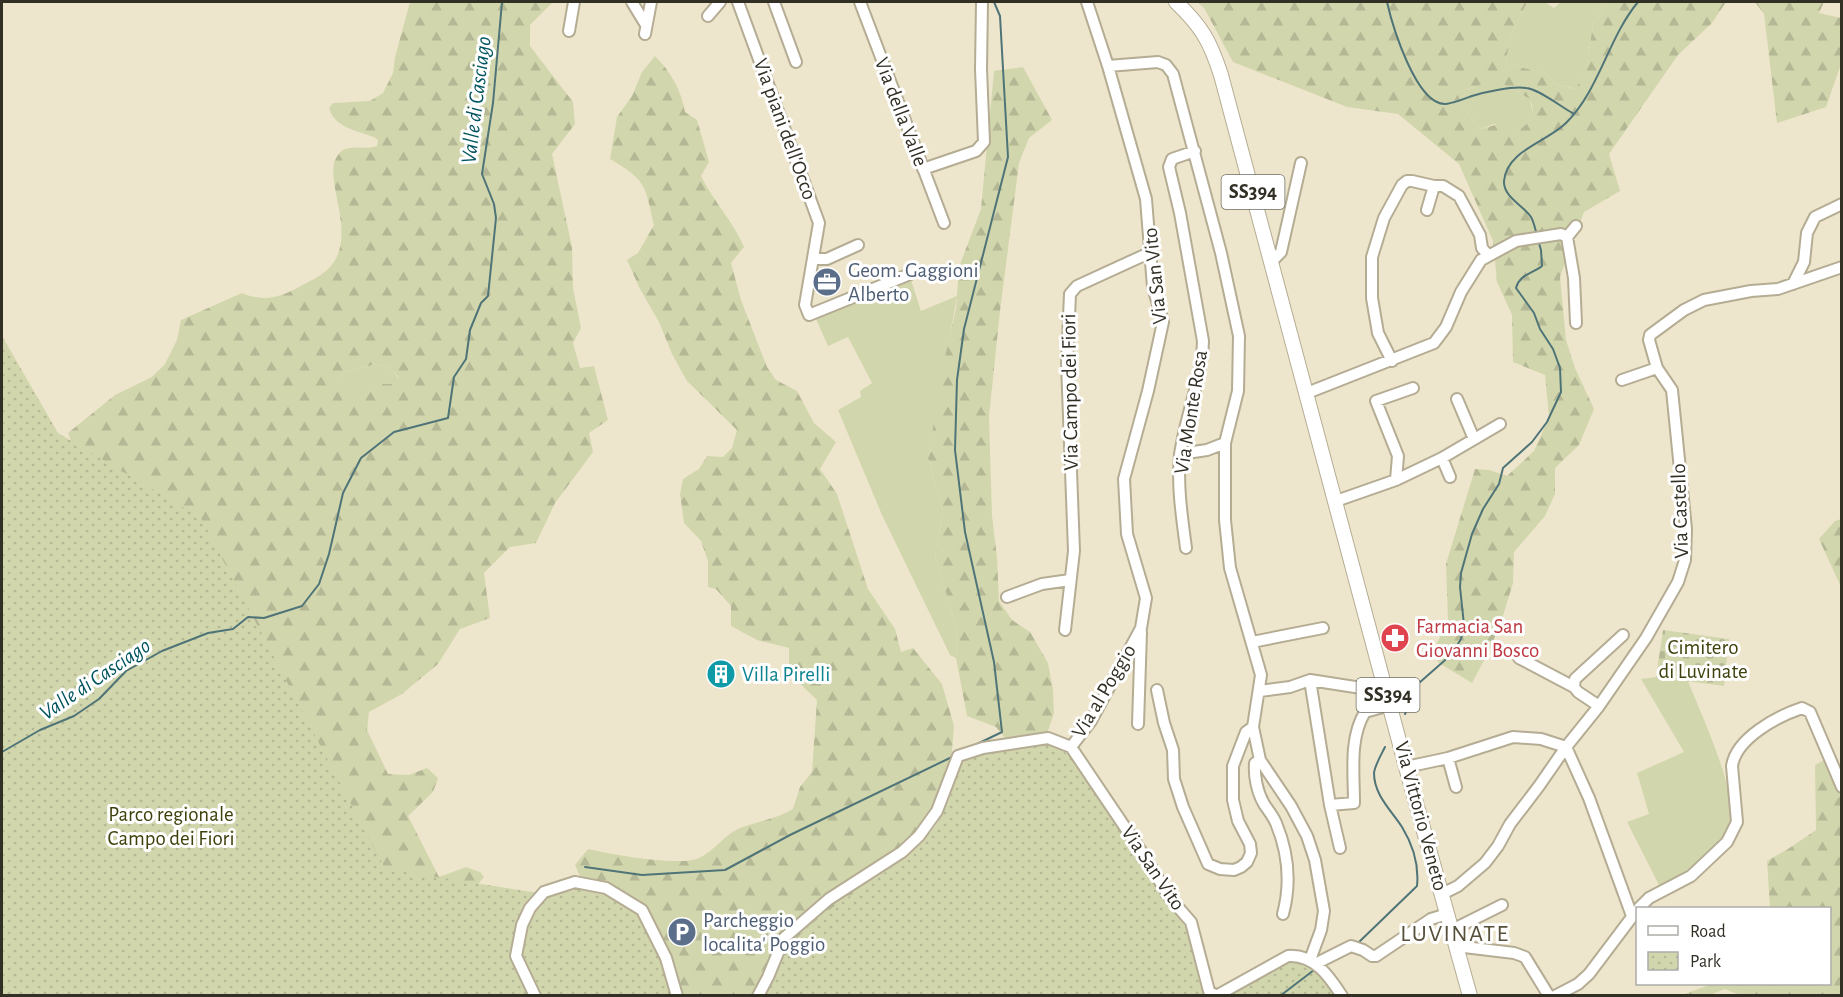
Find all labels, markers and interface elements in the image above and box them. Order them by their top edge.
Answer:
water label: Valle di Casciago [457,35,495,165]
street label: Via della Valle [871,55,931,169]
street label: Via piani dell'Occo [750,56,820,202]
road number: SS394 [1222,175,1284,209]
street label: Via San Vito [1139,227,1171,325]
place label: Geom. Gaggioni Alberto [848,260,979,305]
office icon: Geom. Gaggioni Alberto [811,266,843,298]
street label: Via Campo dei Fiori [1058,313,1082,471]
street label: Via Monte Rosa [1171,348,1211,476]
street label: Via Castello [1668,463,1692,559]
place label: Farmacia San Giovanni Bosco [1416,616,1539,661]
pharmacy icon: Farmacia San Giovanni Bosco [1379,622,1411,654]
water label: Valle di Casciago [36,634,154,724]
park label: Cimitero di Luvinate [1658,637,1748,682]
street label: Via al Poggio [1068,641,1140,741]
building icon: Villa Pirelli [705,658,737,690]
place label: Villa Pirelli [742,664,830,685]
road number: SS394 [1356,678,1420,712]
street label: Via Vittorio Veneto [1391,739,1451,893]
park label: Parco regionale Campo dei Fiori [108,804,234,849]
street label: Via San Vito [1117,822,1189,914]
legend [1636,907,1831,985]
place label: Parcheggio localita' Poggio [703,910,825,955]
parking icon: Parcheggio localita' Poggio [666,916,698,948]
district label: LUVINATE [1400,922,1510,946]
text: Road [1690,923,1726,941]
text: Park [1690,953,1722,971]

